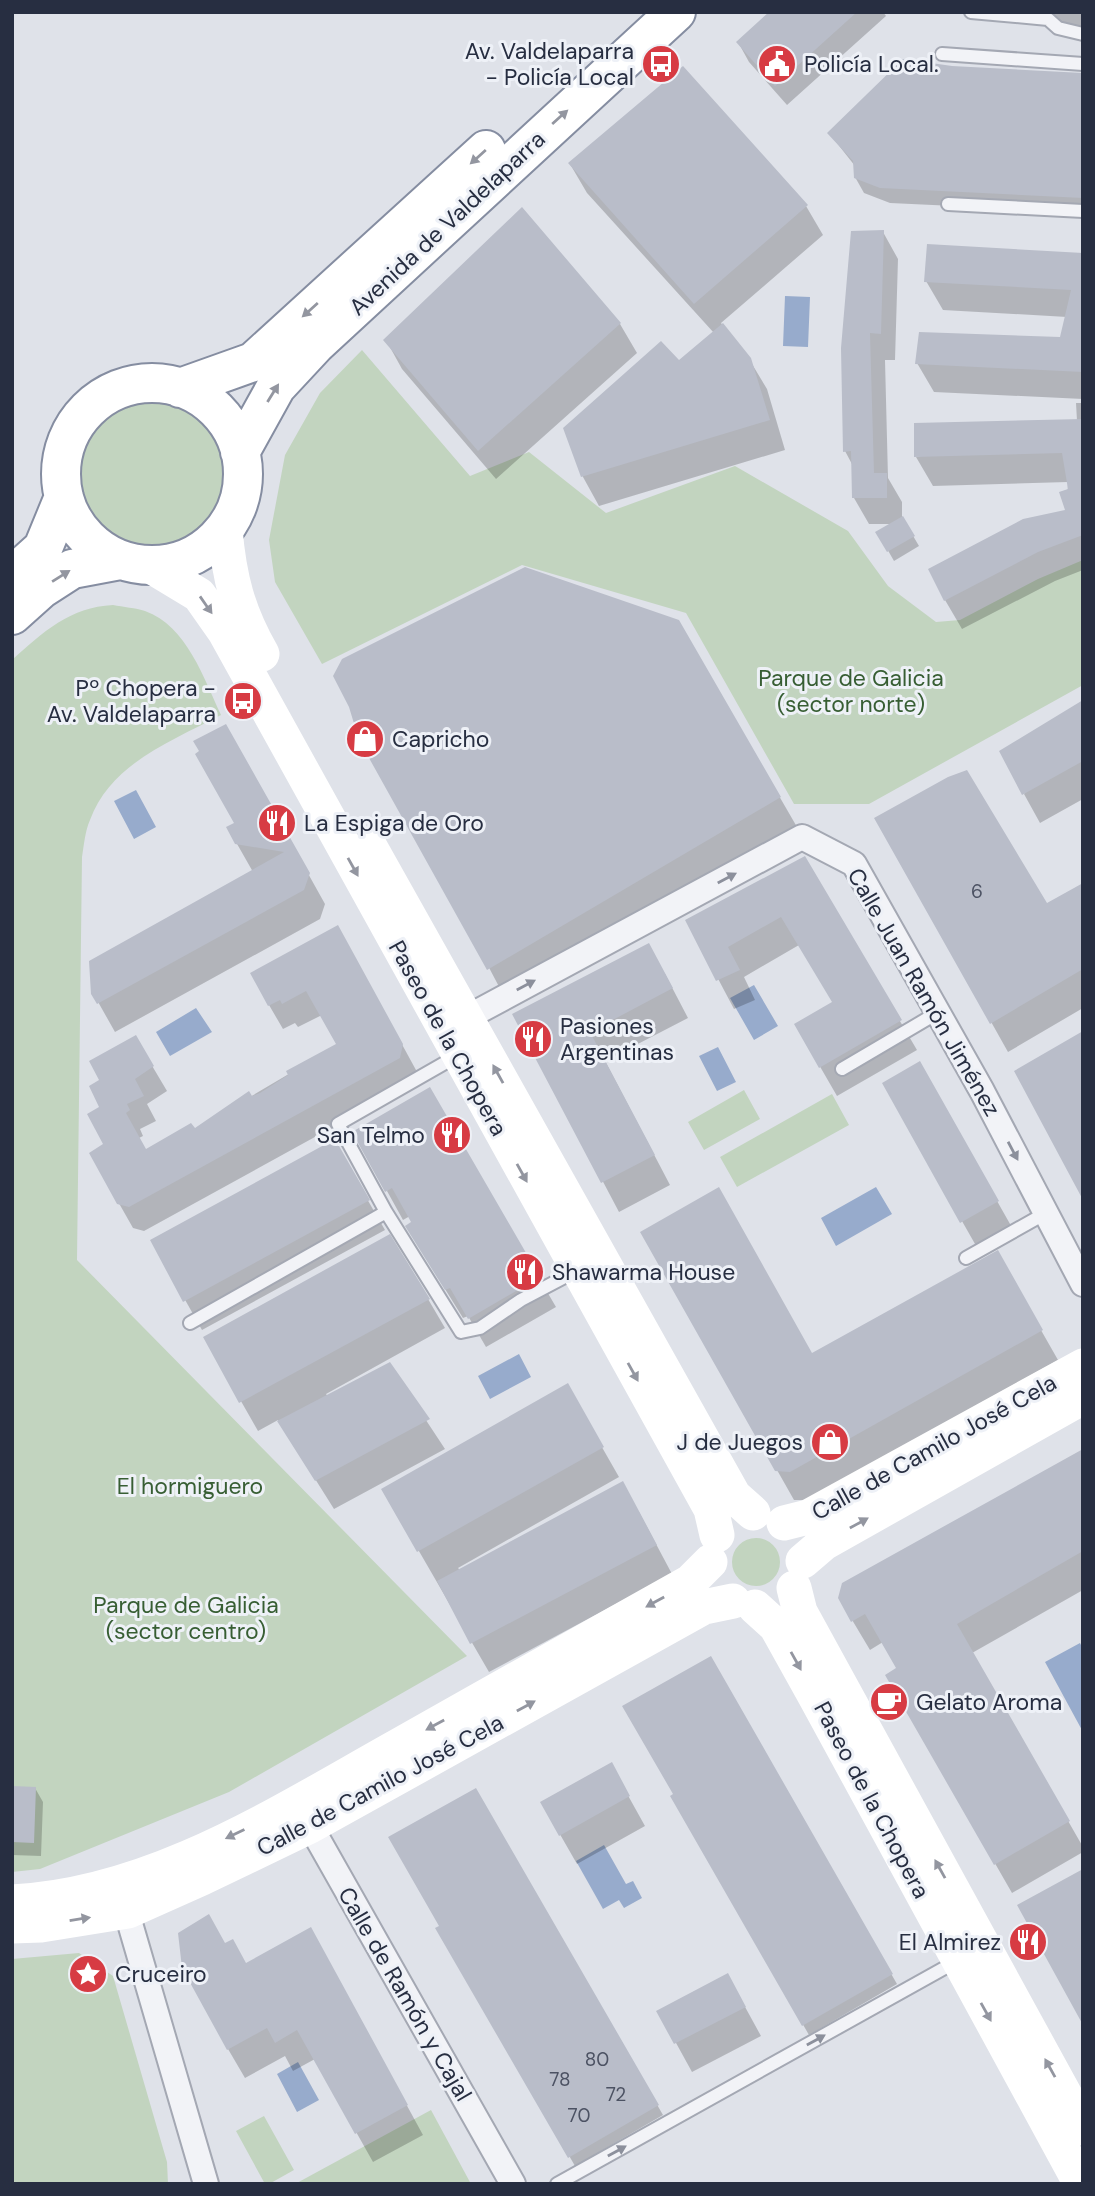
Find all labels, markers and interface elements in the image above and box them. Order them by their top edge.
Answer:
place label: Av. Valdelaparra - Policía Local [465,36,634,92]
bus stop icon: Av. Valdelaparra - Policía Local [640,43,682,85]
public building icon: Policía Local. [756,43,798,85]
place label: Policía Local. [804,49,939,79]
one-way arrow [551,109,568,125]
street label: Avenida de Valdelaparra [343,124,551,322]
one-way arrow [469,149,487,165]
one-way arrow [301,302,319,318]
one-way arrow [267,383,280,403]
one-way arrow [51,570,71,583]
one-way arrow [199,595,212,614]
park label: Parque de Galicia (sector norte) [758,663,944,719]
place label: Pº Chopera - Av. Valdelaparra [47,673,216,729]
bus stop icon: Pº Chopera - Av. Valdelaparra [222,680,264,722]
shop icon: Capricho [344,718,386,760]
place label: Capricho [392,724,489,754]
restaurant icon: La Espiga de Oro [256,802,298,844]
place label: La Espiga de Oro [304,808,484,838]
one-way arrow [347,857,359,876]
street label: Calle Juan Ramón Jiménez [841,863,1007,1121]
one-way arrow [717,872,737,884]
house number: 6 [971,879,983,904]
street label: Paseo de la Chopera [382,935,514,1141]
one-way arrow [516,980,536,991]
place label: Pasiones Argentinas [560,1011,674,1067]
restaurant icon: Pasiones Argentinas [512,1018,554,1060]
one-way arrow [492,1064,504,1084]
restaurant icon: San Telmo [431,1114,473,1156]
place label: San Telmo [317,1120,425,1150]
one-way arrow [1007,1141,1019,1161]
one-way arrow [516,1163,528,1183]
restaurant icon: Shawarma House [504,1251,546,1293]
place label: Shawarma House [552,1257,735,1287]
one-way arrow [627,1362,639,1382]
street label: Calle de Camilo José Cela [806,1367,1062,1527]
shop icon: J de Juegos [809,1421,851,1463]
place label: J de Juegos [677,1427,803,1457]
park label: El hormiguero [117,1471,263,1501]
one-way arrow [849,1517,868,1529]
park label: Parque de Galicia (sector centro) [93,1590,279,1646]
one-way arrow [645,1596,664,1608]
one-way arrow [790,1651,802,1671]
cafe icon: Gelato Aroma [868,1681,910,1723]
place label: Gelato Aroma [916,1687,1062,1717]
street label: Paseo de la Chopera [807,1696,937,1904]
one-way arrow [516,1700,536,1712]
street label: Calle de Camilo José Cela [252,1707,508,1863]
one-way arrow [425,1719,445,1731]
one-way arrow [225,1828,245,1840]
one-way arrow [934,1859,946,1879]
street label: Calle de Ramón y Cajal [331,1881,479,2107]
one-way arrow [69,1913,91,1924]
restaurant icon: El Almirez [1007,1921,1049,1963]
place label: El Almirez [899,1927,1001,1957]
place icon: Cruceiro [67,1953,109,1995]
place label: Cruceiro [115,1959,207,1989]
one-way arrow [980,2002,992,2021]
one-way arrow [806,2034,825,2046]
house number: 80 [585,2047,609,2072]
one-way arrow [1044,2059,1056,2078]
house number: 78 [549,2067,571,2092]
house number: 72 [606,2082,626,2107]
house number: 70 [568,2103,590,2128]
one-way arrow [607,2145,626,2157]

